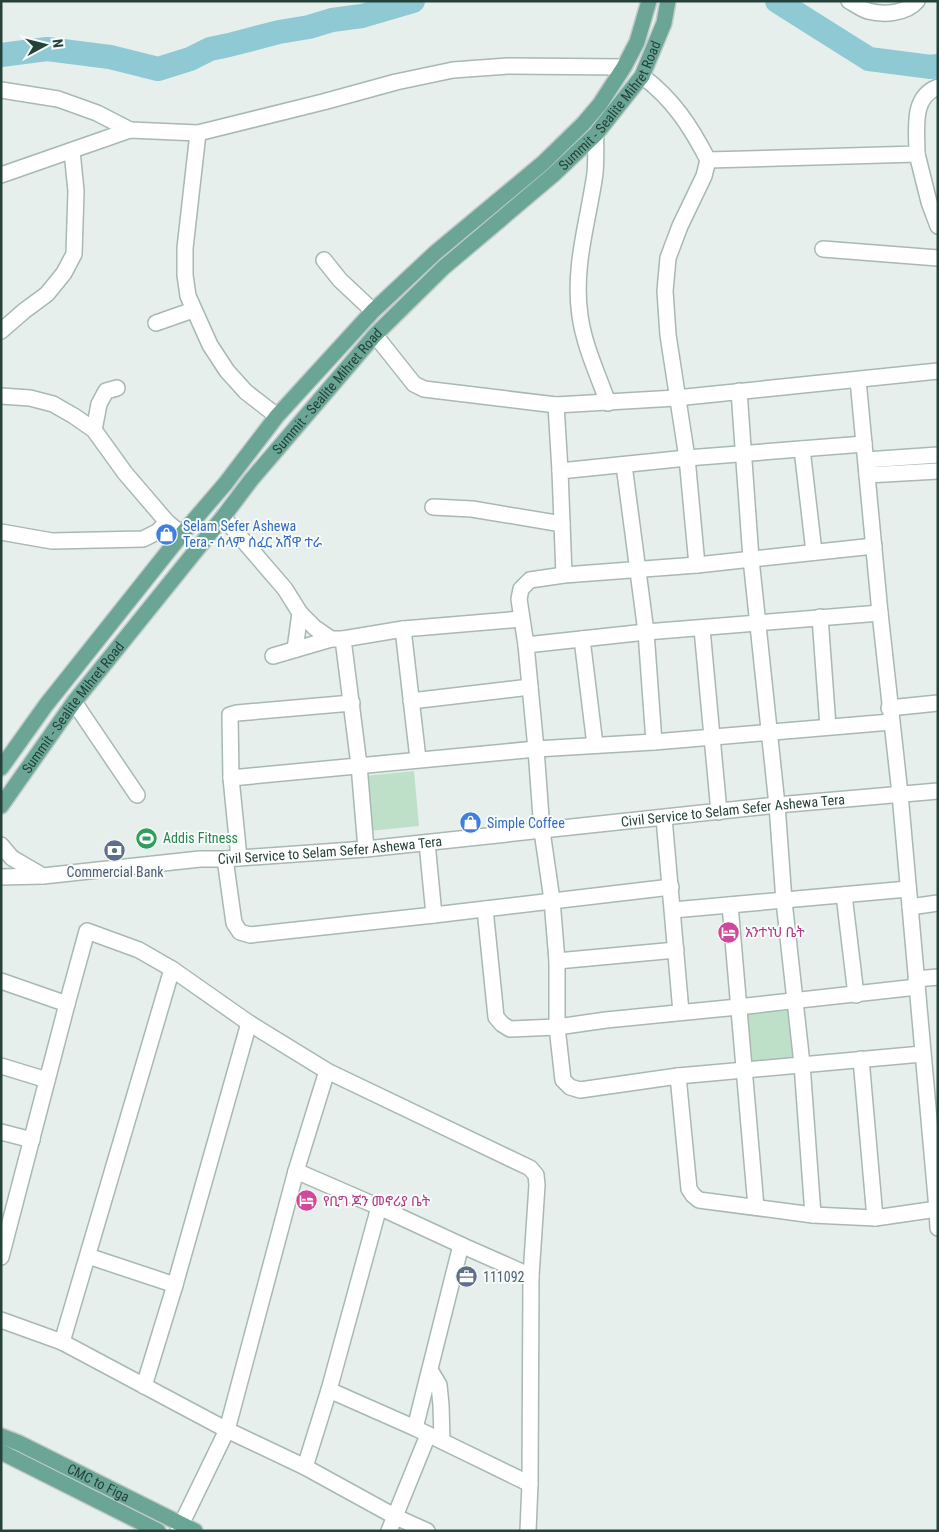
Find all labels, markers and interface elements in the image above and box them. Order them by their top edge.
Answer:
north arrow [20,20,70,70]
text: N [49,38,66,49]
street label: Summit - Sealite Mihret Road [555,38,664,173]
street label: Summit - Sealite Mihret Road [269,325,385,457]
place label: Selam Sefer Ashewa Tera - ሰላም ሰፈር አሸዋ ተራ [183,518,323,550]
shop icon: Selam Sefer Ashewa Tera - ሰላም ሰፈር አሸዋ ተራ [155,522,179,546]
street label: Summit - Sealite Mihret Road [19,639,127,776]
street label: Civil Service to Selam Sefer Ashewa Tera [620,791,845,830]
shop icon: Simple Coffee [459,811,483,835]
place label: Simple Coffee [487,815,565,831]
sports icon: Addis Fitness [135,826,159,850]
place label: Addis Fitness [163,830,238,846]
street label: Civil Service to Selam Sefer Ashewa Tera [218,833,443,867]
bank icon: Commercial Bank [103,838,127,862]
place label: Commercial Bank [67,864,164,880]
hotel icon: አንተነህ ቤት [717,920,741,944]
place label: አንተነህ ቤት [745,924,805,940]
hotel icon: የቢግ ጆን መኖሪያ ቤት [295,1189,319,1213]
place label: የቢግ ጆን መኖሪያ ቤት [323,1193,431,1209]
office icon: 111092 [455,1265,479,1289]
place label: 111092 [483,1269,525,1285]
street label: CMC to Figa [65,1460,132,1505]

